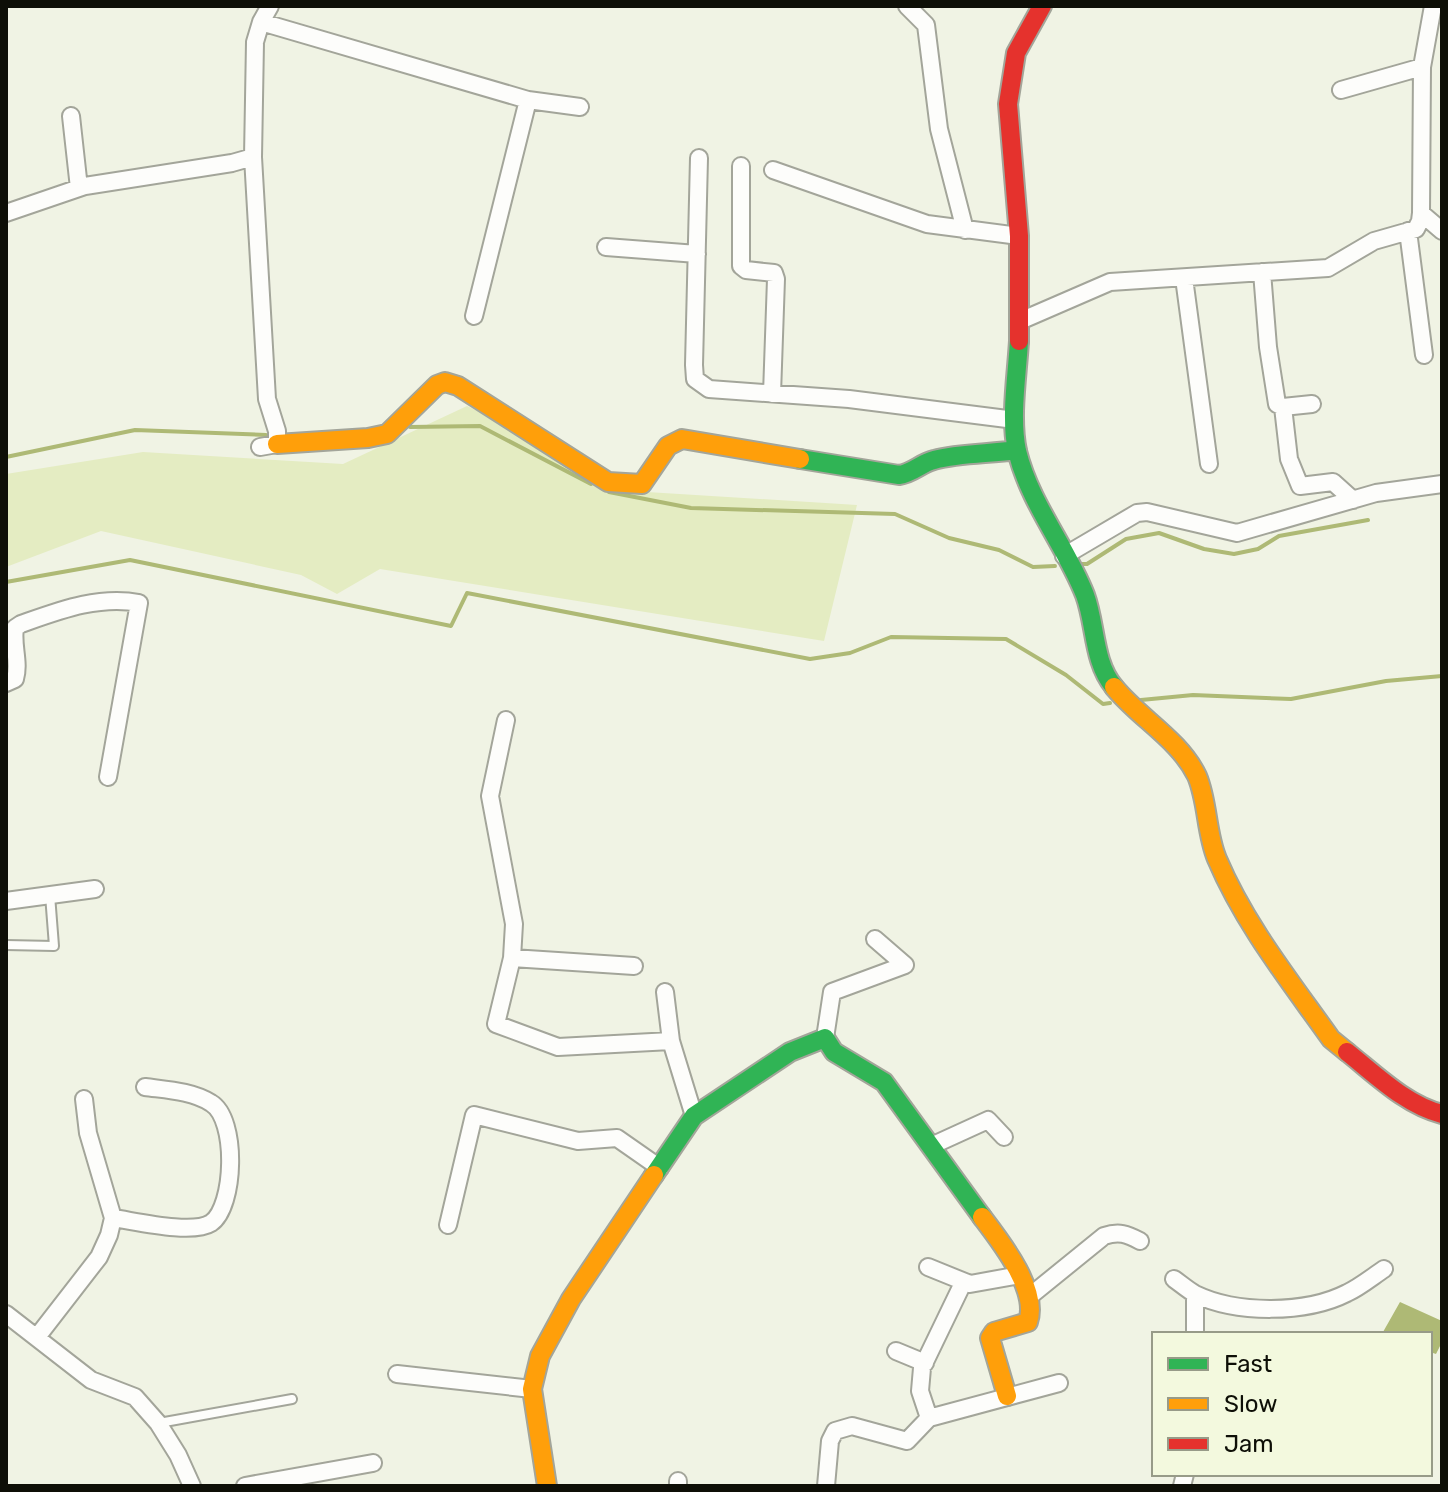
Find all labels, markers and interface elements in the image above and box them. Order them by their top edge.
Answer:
legend [1152,1332,1432,1476]
text: Fast [1224,1350,1272,1378]
text: Slow [1224,1390,1277,1418]
text: Jam [1224,1430,1274,1458]

